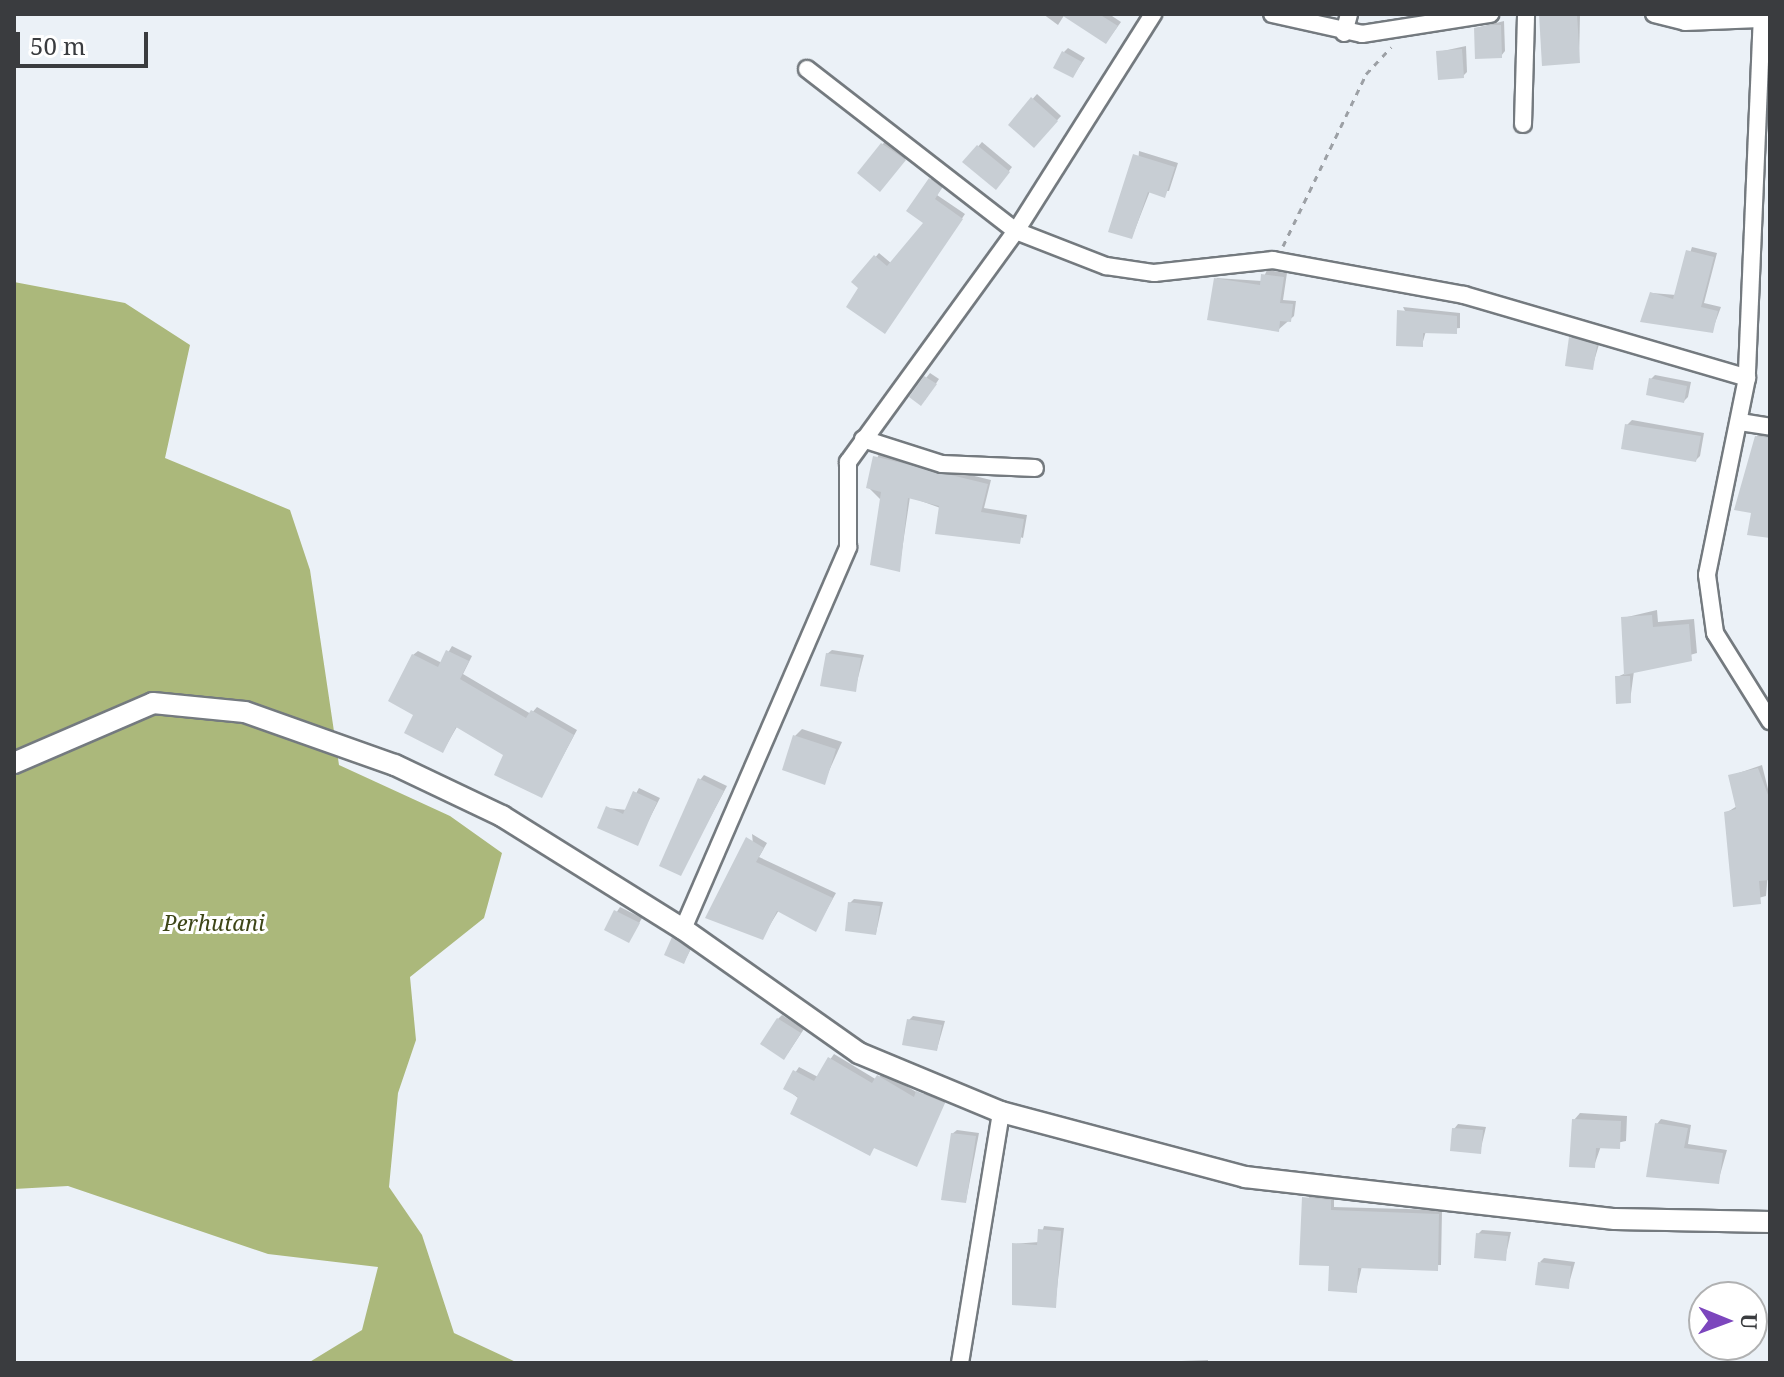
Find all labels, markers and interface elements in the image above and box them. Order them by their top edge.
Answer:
scale bar [20,16,152,66]
text: 50 m [30,29,86,62]
park label: Perhutani [163,910,265,936]
north arrow [1688,1281,1768,1361]
text: U [1735,1313,1765,1330]

